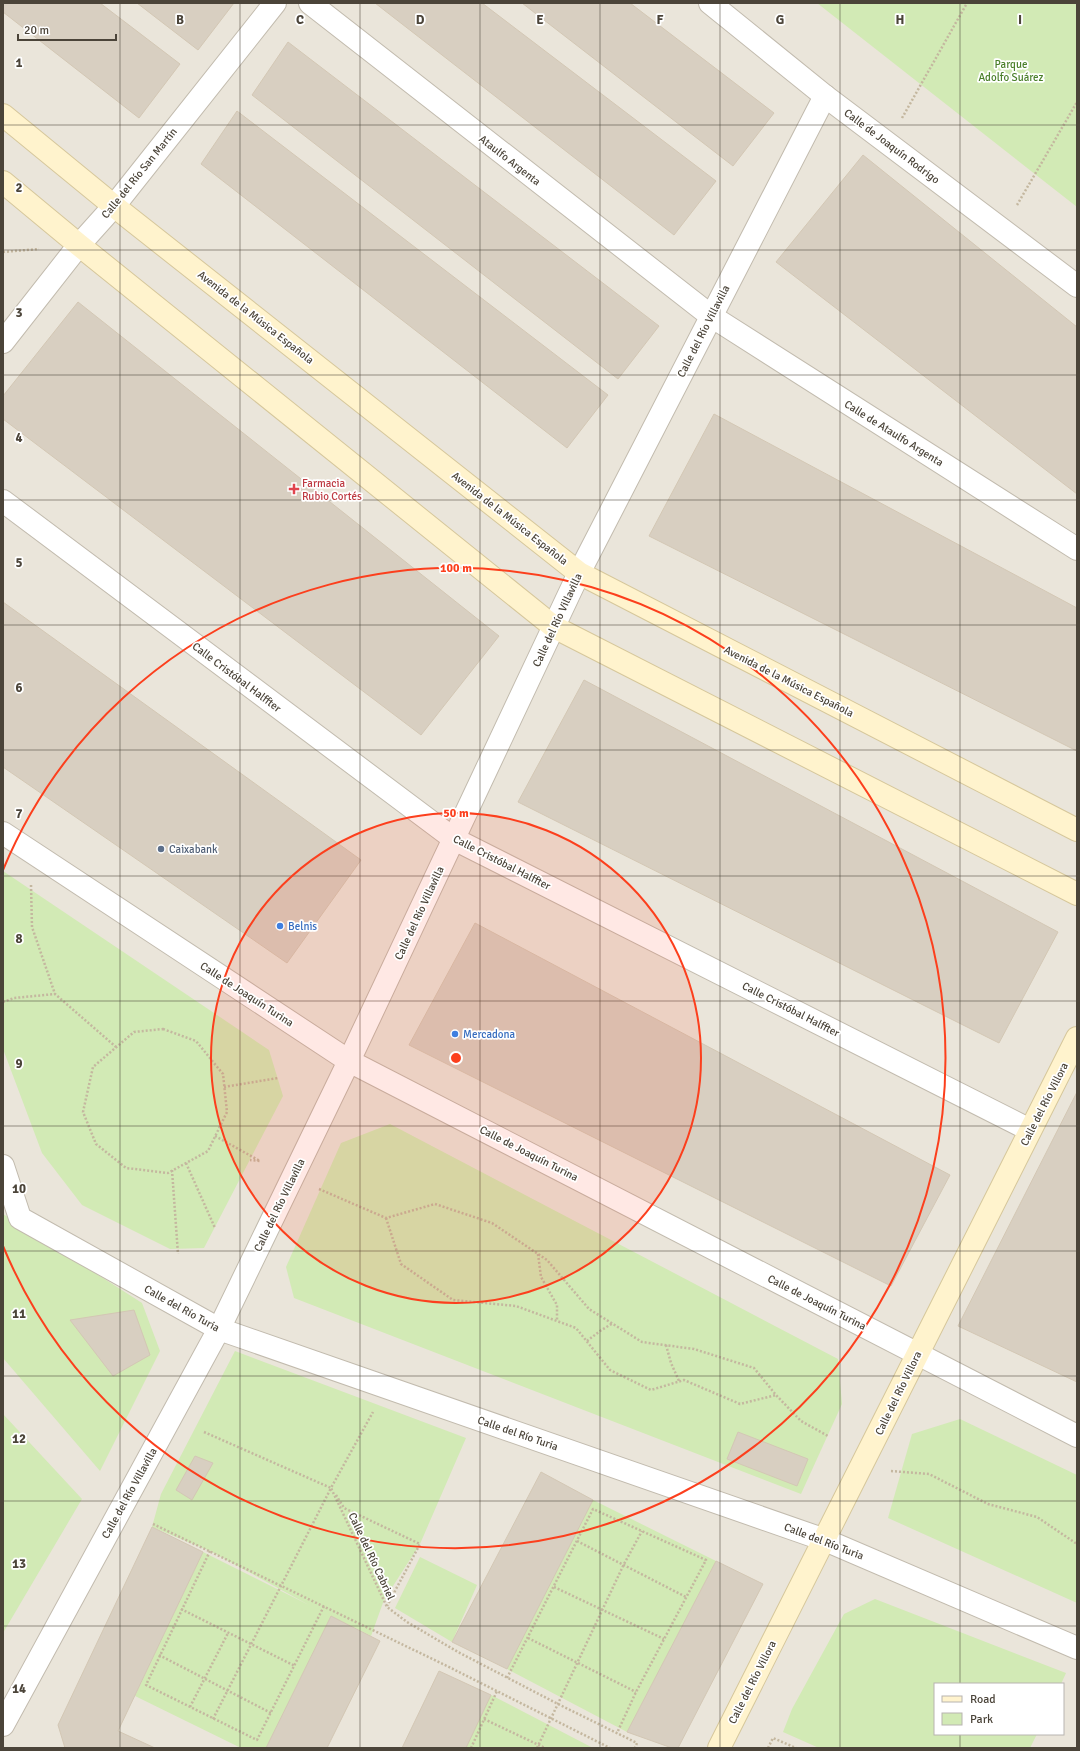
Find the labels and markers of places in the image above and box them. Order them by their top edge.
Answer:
place label: Farmacia Rubio Cortés [302,477,362,503]
marker: Farmacia Rubio Cortés [289,484,299,494]
place label: Caixabank [169,843,218,856]
marker: Caixabank [156,844,166,854]
place label: Belnis [288,920,317,933]
marker: Belnis [275,921,285,931]
place label: Mercadona [463,1028,515,1041]
marker: Mercadona [450,1029,460,1039]
centre of rings [449,1051,463,1065]

